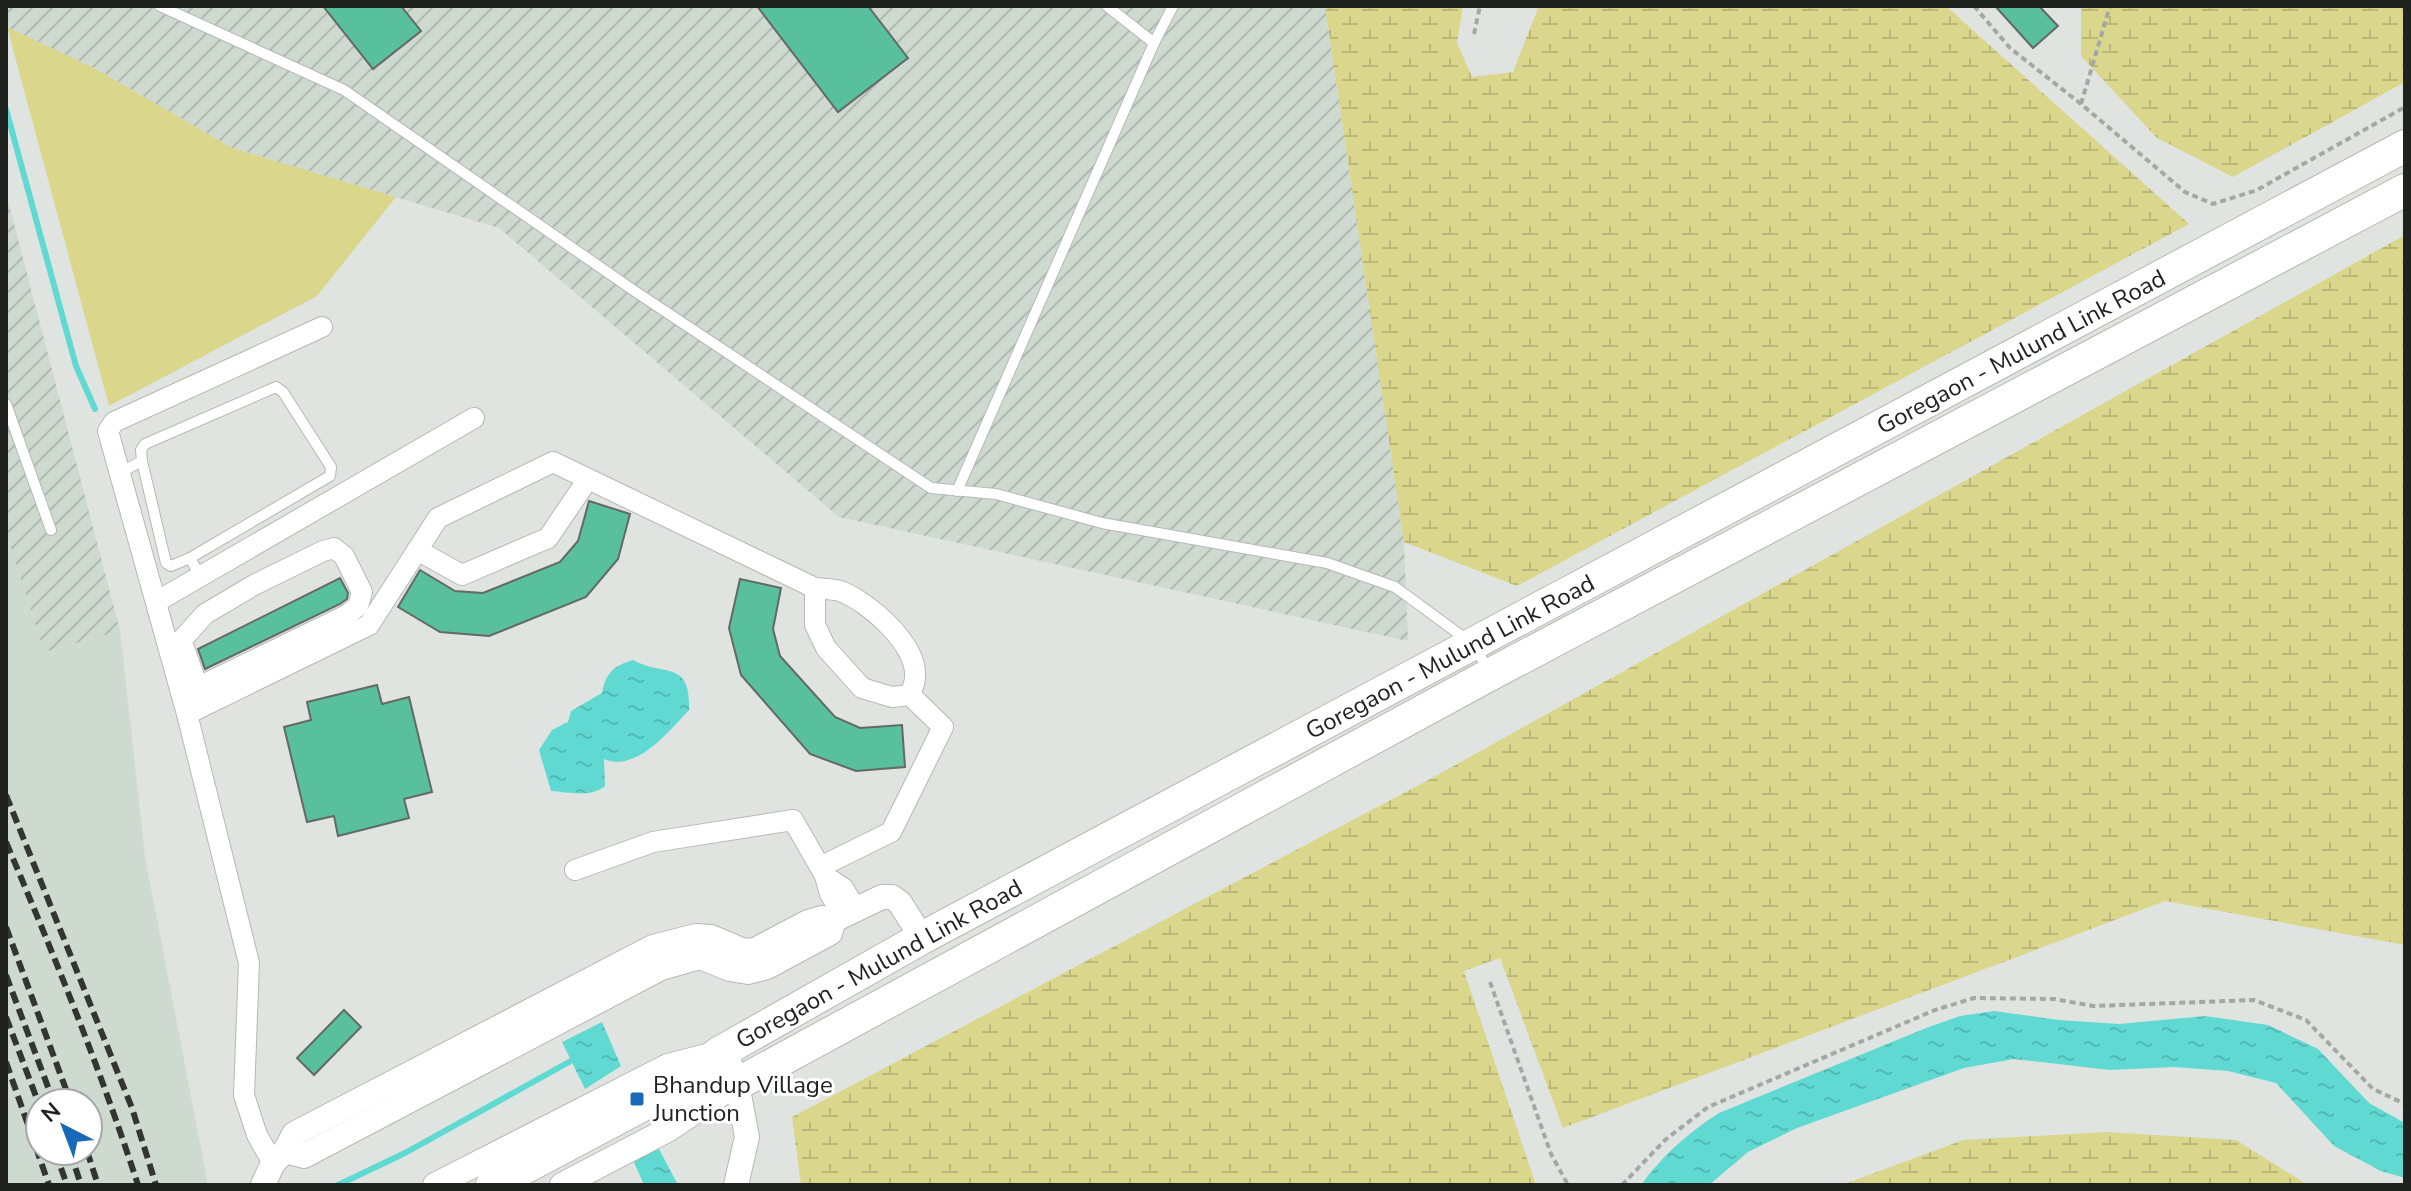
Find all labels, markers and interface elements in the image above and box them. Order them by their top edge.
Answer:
street label: Goregaon - Mulund Link Road [1871,262,2171,442]
street label: Goregaon - Mulund Link Road [1300,567,1600,747]
street label: Goregaon - Mulund Link Road [730,872,1028,1056]
place label: Bhandup Village Junction [652,1069,833,1129]
north arrow [24,1087,104,1167]
marker: Bhandup Village Junction [628,1090,646,1108]
text: N [35,1096,67,1130]

